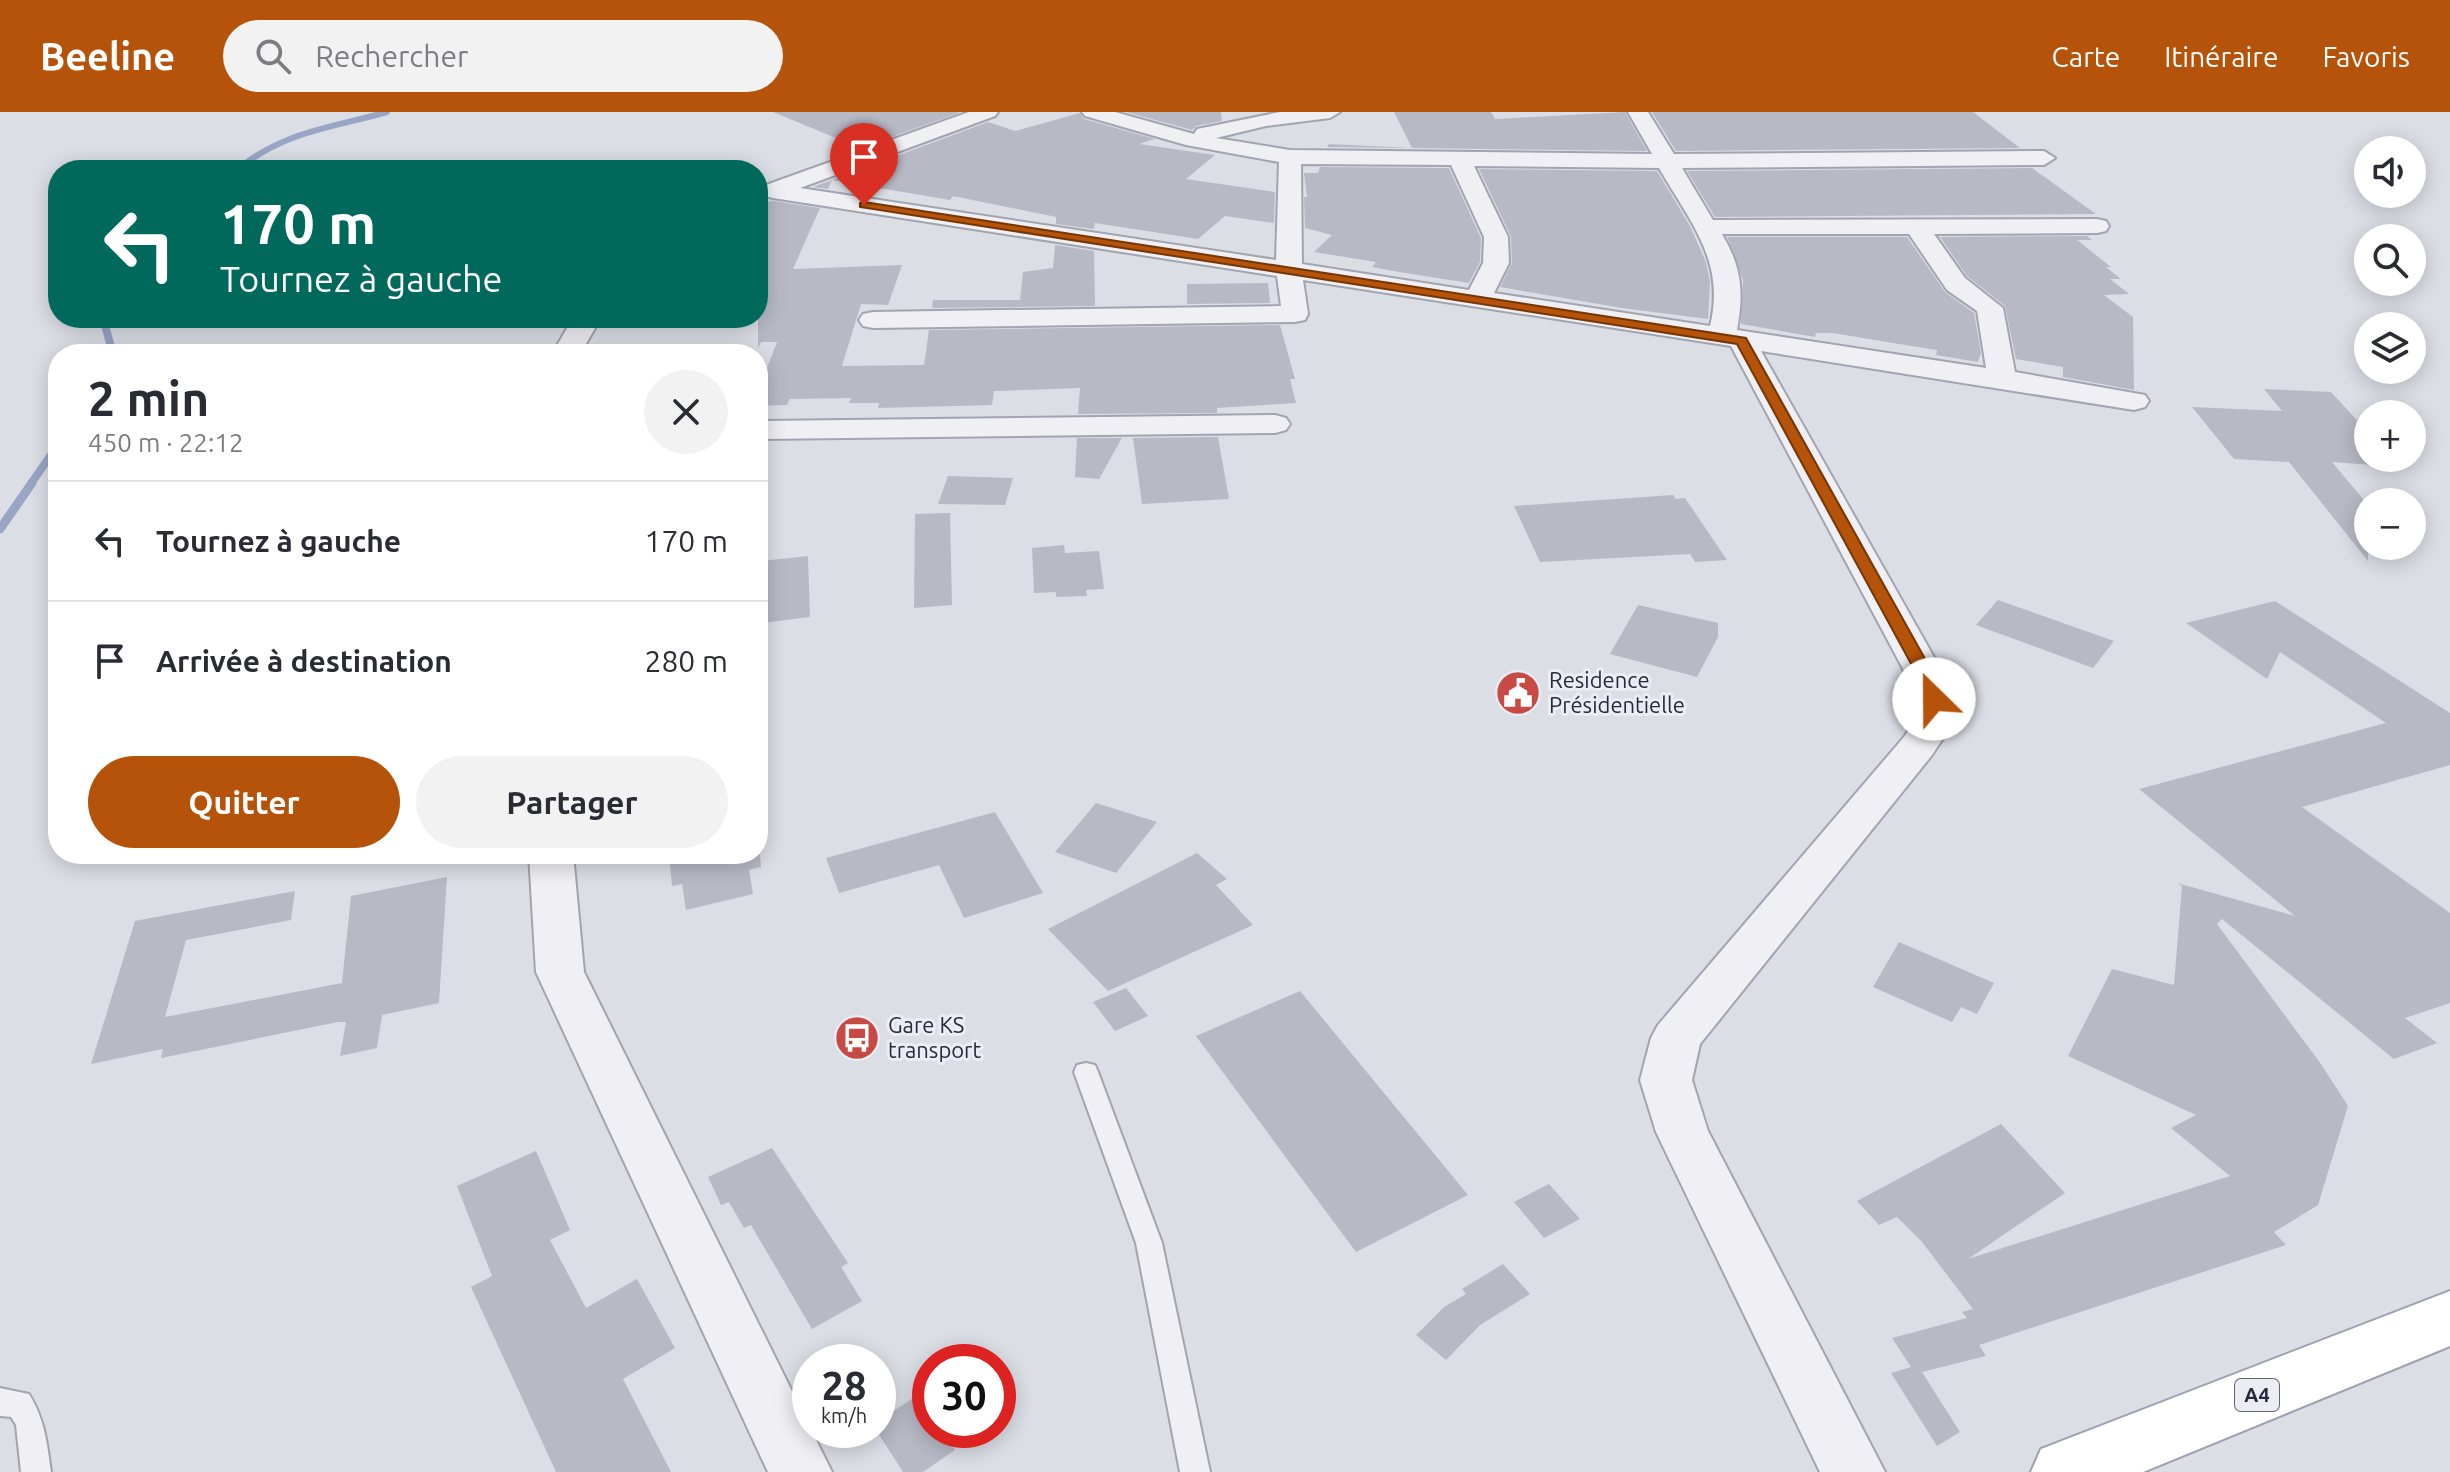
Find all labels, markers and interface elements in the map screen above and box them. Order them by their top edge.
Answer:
search box [223,20,783,92]
icon: search [251,34,295,78]
text: Beeline [40,35,175,77]
text: Rechercher [315,39,468,73]
text: Carte [2052,41,2120,72]
text: Itinéraire [2164,41,2278,72]
text: Favoris [2322,41,2410,72]
pin [830,123,898,205]
icon: arrive [842,135,886,179]
map controls [2354,136,2426,560]
button: sound [2354,136,2426,208]
icon: left [88,192,192,296]
text: 170 m [220,192,376,255]
button: search [2354,224,2426,296]
text: Tournez à gauche [220,258,502,299]
button: layers [2354,312,2426,384]
button: close [644,370,728,454]
text: 2 min [88,371,209,425]
button: + [2354,400,2426,472]
text: 450 m · 22:12 [88,428,244,457]
button: − [2354,488,2426,560]
icon: left [88,519,132,563]
text: Tournez à gauche [156,524,401,558]
text: 170 m [644,524,728,558]
icon: arrive [88,639,132,683]
text: Arrivée à destination [156,644,452,678]
text: 280 m [644,644,728,678]
position arrow [1892,657,1976,741]
place label: Residence Présidentielle [1549,667,1685,717]
public building icon: Residence Présidentielle [1494,669,1542,717]
button: Quitter [88,756,400,848]
button: Partager [416,756,728,848]
place label: Gare KS transport [888,1012,981,1062]
bus stop icon: Gare KS transport [833,1014,881,1062]
speed limit sign: 30 [912,1344,1016,1448]
text: 28 [821,1363,867,1408]
road number: A4 [2235,1379,2279,1411]
text: km/h [821,1404,867,1427]

